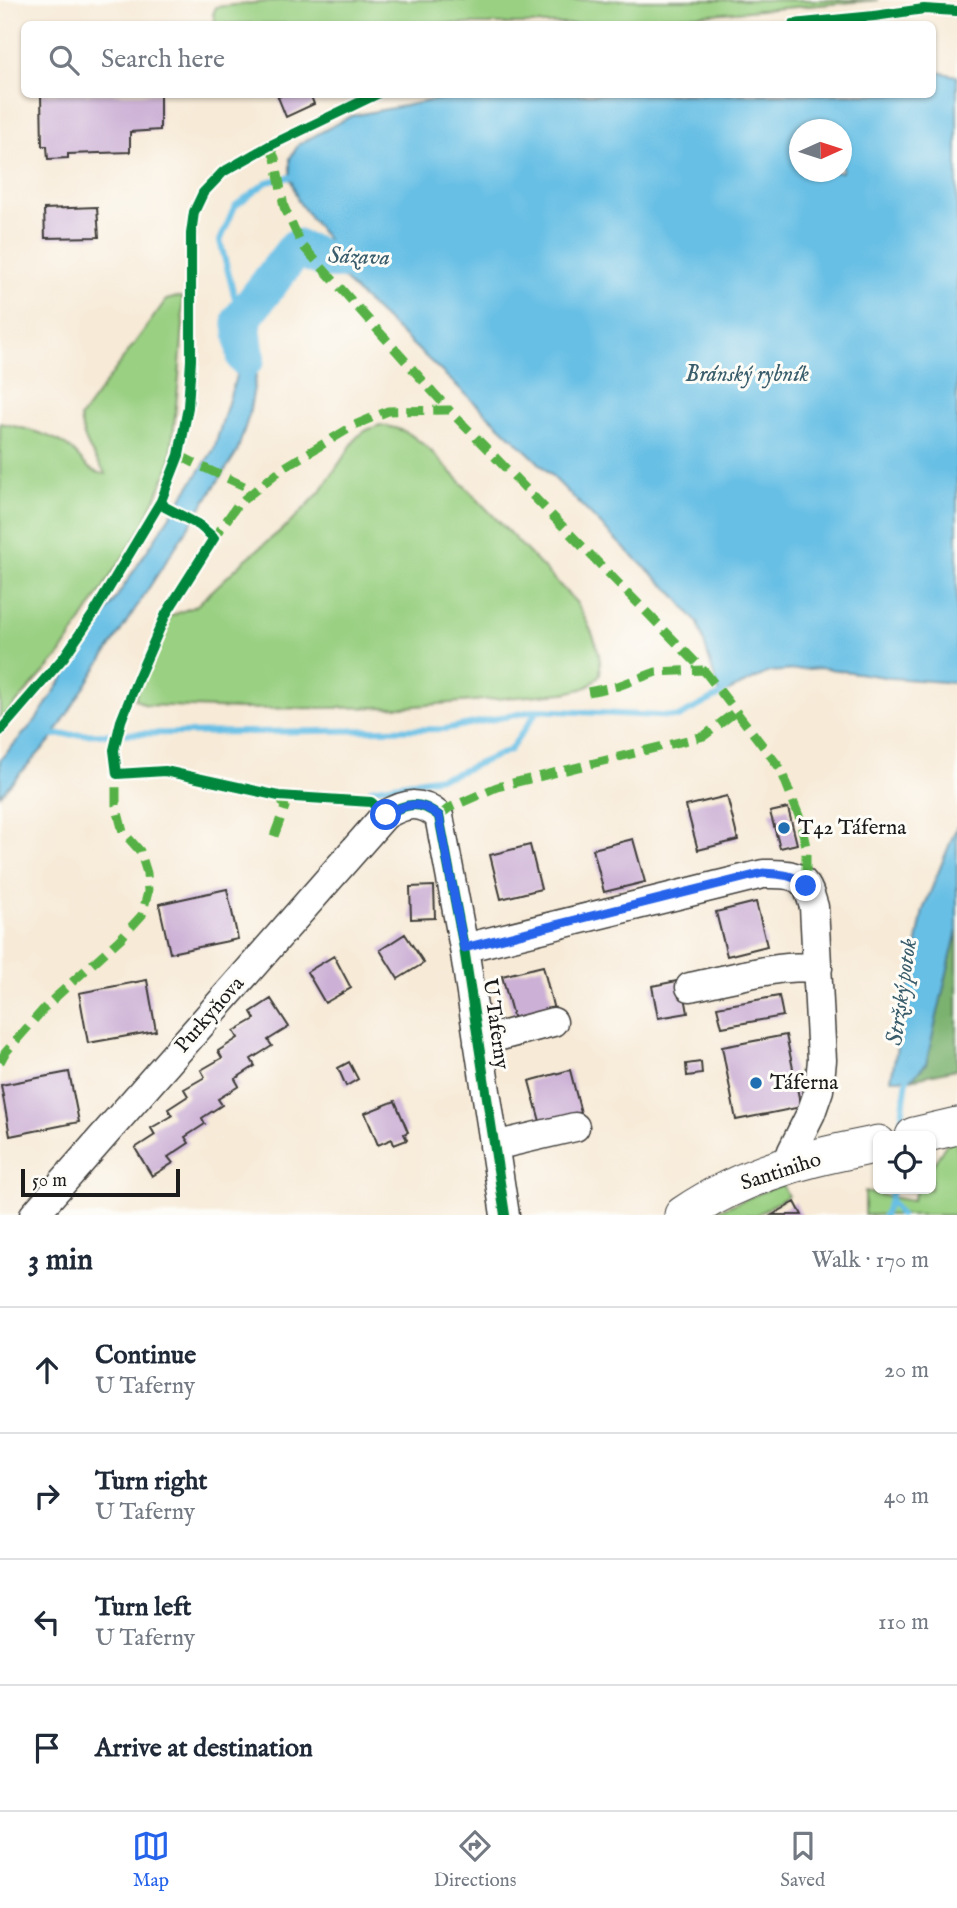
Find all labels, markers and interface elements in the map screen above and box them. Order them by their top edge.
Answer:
search box [21,21,936,98]
icon: search [45,41,83,79]
text: Search here [101,43,225,76]
north arrow [789,119,852,182]
water label: Sázava [327,241,391,273]
water label: Bránský rybník [685,360,809,389]
route start [370,799,401,830]
place label: T42 Táferna [798,815,907,842]
marker: T42 Táferna [776,820,792,836]
route end [790,870,821,901]
water label: Stržský potok [880,937,924,1047]
street label: Purkyňova [169,970,251,1059]
street label: U Taferny [475,977,515,1072]
place label: Táferna [770,1070,839,1097]
marker: Táferna [748,1075,764,1091]
map controls [873,1131,936,1194]
button: locate [873,1131,936,1194]
street label: Santiniho [737,1146,825,1198]
scale bar [21,1166,180,1198]
text: 50 m [32,1169,67,1193]
text: 3 min [28,1242,93,1280]
text: Walk · 170 m [811,1246,929,1275]
text: Continue [95,1339,196,1372]
icon: ahead [28,1351,66,1389]
text: 20 m [884,1356,929,1385]
text: U Taferny [95,1372,195,1401]
text: Turn right [95,1465,208,1498]
icon: right [28,1477,66,1515]
text: 40 m [884,1482,929,1511]
text: U Taferny [95,1498,195,1527]
text: Turn left [95,1591,192,1624]
icon: left [28,1603,66,1641]
text: 110 m [878,1608,929,1637]
text: U Taferny [95,1624,195,1653]
icon: arrive [28,1729,66,1767]
text: Arrive at destination [95,1732,313,1765]
tab: Map [132,1827,170,1893]
tab: Directions [434,1827,516,1893]
tab: Saved [780,1827,825,1893]

